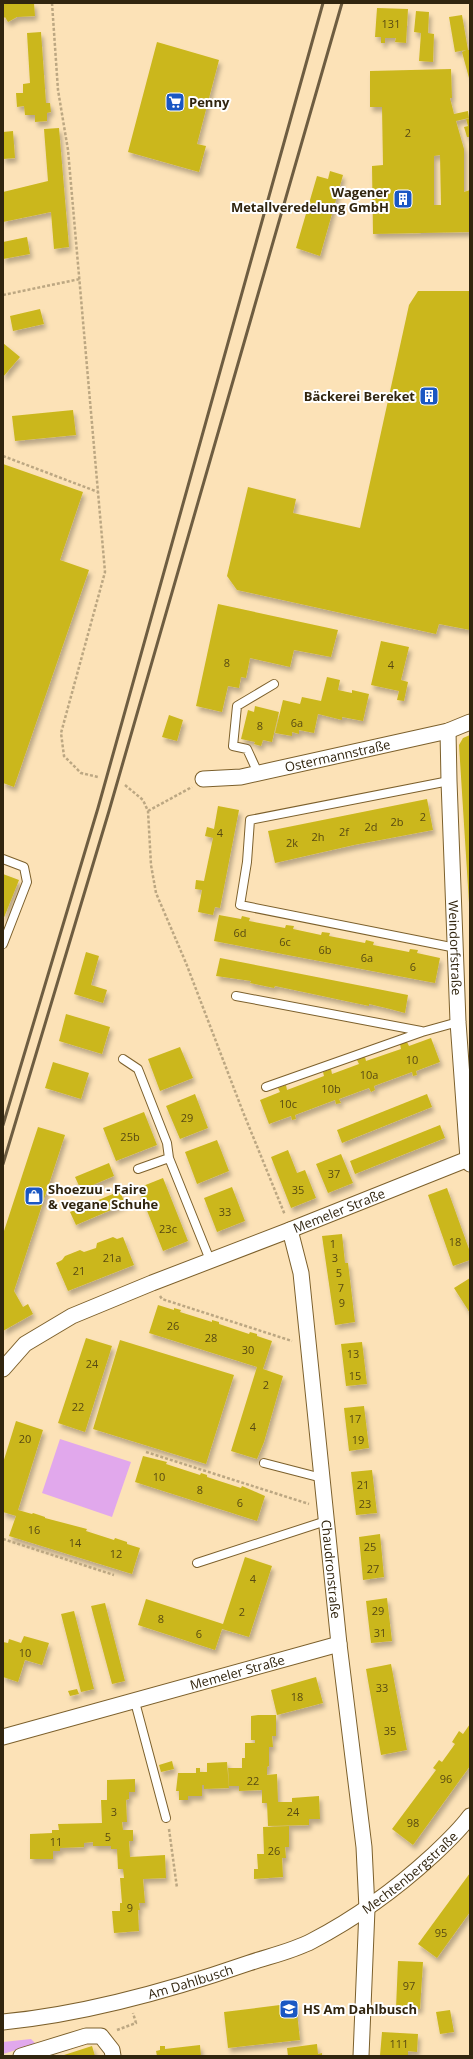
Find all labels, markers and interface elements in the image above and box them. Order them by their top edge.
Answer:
house number: 131 [382,16,400,31]
supermarket icon: Penny [164,91,186,113]
place label: Penny [189,93,230,111]
house number: 2 [405,125,411,140]
place label: Wagener Metallveredelung GmbH [231,183,389,216]
building icon: Wagener Metallveredelung GmbH [392,188,414,210]
building icon: Bäckerei Bereket [418,385,440,407]
place label: Bäckerei Bereket [304,387,415,405]
house number: 8 [224,655,230,670]
house number: 4 [388,657,395,672]
house number: 6a [291,715,303,730]
house number: 8 [257,718,263,733]
street label: Ostermannstraße [283,735,392,776]
house number: 2 [420,809,426,824]
house number: 2b [390,814,404,829]
house number: 2d [364,819,378,834]
house number: 2f [339,824,350,839]
house number: 4 [217,825,224,840]
house number: 2h [311,829,325,844]
house number: 2k [286,835,298,850]
street label: Weindorfstraße [444,900,466,996]
house number: 6d [233,925,247,940]
house number: 6c [279,934,291,949]
house number: 6b [318,942,332,957]
house number: 6a [361,950,373,965]
house number: 6 [410,959,416,974]
house number: 10 [406,1052,418,1067]
house number: 10a [360,1067,378,1082]
house number: 10b [321,1081,341,1096]
house number: 10c [279,1096,297,1111]
house number: 29 [181,1110,193,1125]
house number: 25b [120,1129,140,1144]
house number: 37 [328,1166,340,1181]
place label: Shoezuu - Faire & vegane Schuhe [48,1180,158,1213]
house number: 35 [292,1182,304,1197]
street label: Memeler Straße [290,1184,387,1237]
shop icon: Shoezuu - Faire & vegane Schuhe [23,1185,45,1207]
house number: 33 [219,1204,231,1219]
house number: 23c [159,1221,177,1236]
house number: 18 [449,1234,461,1249]
house number: 1 [330,1236,336,1251]
house number: 21a [103,1250,121,1265]
house number: 3 [332,1250,338,1265]
house number: 21 [73,1263,85,1278]
house number: 5 [336,1265,342,1280]
house number: 7 [338,1280,344,1295]
house number: 9 [339,1295,345,1310]
house number: 26 [167,1318,179,1333]
house number: 28 [205,1330,217,1345]
house number: 30 [242,1342,254,1357]
house number: 13 [347,1346,359,1361]
house number: 24 [86,1356,99,1371]
house number: 15 [349,1368,361,1383]
house number: 2 [263,1377,269,1392]
house number: 22 [72,1399,84,1414]
house number: 17 [349,1411,361,1426]
house number: 4 [250,1419,257,1434]
house number: 20 [19,1431,31,1446]
house number: 19 [352,1432,364,1447]
house number: 10 [153,1469,165,1484]
house number: 21 [357,1477,369,1492]
house number: 8 [197,1482,203,1497]
house number: 6 [237,1495,243,1510]
house number: 23 [359,1496,371,1511]
street label: Chaudronstraße [317,1519,345,1619]
house number: 16 [28,1522,40,1537]
house number: 14 [69,1535,82,1550]
house number: 25 [364,1539,376,1554]
house number: 12 [110,1546,122,1561]
house number: 27 [367,1561,379,1576]
house number: 4 [250,1571,257,1586]
house number: 29 [372,1603,384,1618]
house number: 2 [239,1604,245,1619]
house number: 8 [158,1611,164,1626]
house number: 31 [374,1625,386,1640]
house number: 6 [196,1626,202,1641]
house number: 10 [19,1645,31,1660]
street label: Memeler Straße [188,1651,287,1694]
house number: 33 [376,1680,388,1695]
house number: 18 [291,1689,303,1704]
house number: 35 [384,1723,396,1738]
house number: 96 [440,1771,452,1786]
house number: 22 [247,1773,259,1788]
house number: 3 [111,1804,117,1819]
house number: 24 [287,1804,300,1819]
house number: 98 [407,1815,419,1830]
street label: Mechtenbergstraße [358,1827,461,1918]
house number: 5 [105,1829,111,1844]
house number: 11 [50,1834,62,1849]
house number: 26 [268,1843,280,1858]
house number: 9 [127,1900,133,1915]
house number: 95 [435,1925,447,1940]
street label: Am Dahlbusch [146,1960,235,2003]
house number: 97 [403,1978,415,1993]
school or university icon: HS Am Dahlbusch [278,1998,300,2020]
place label: HS Am Dahlbusch [303,2000,417,2018]
house number: 111 [390,2036,408,2051]

